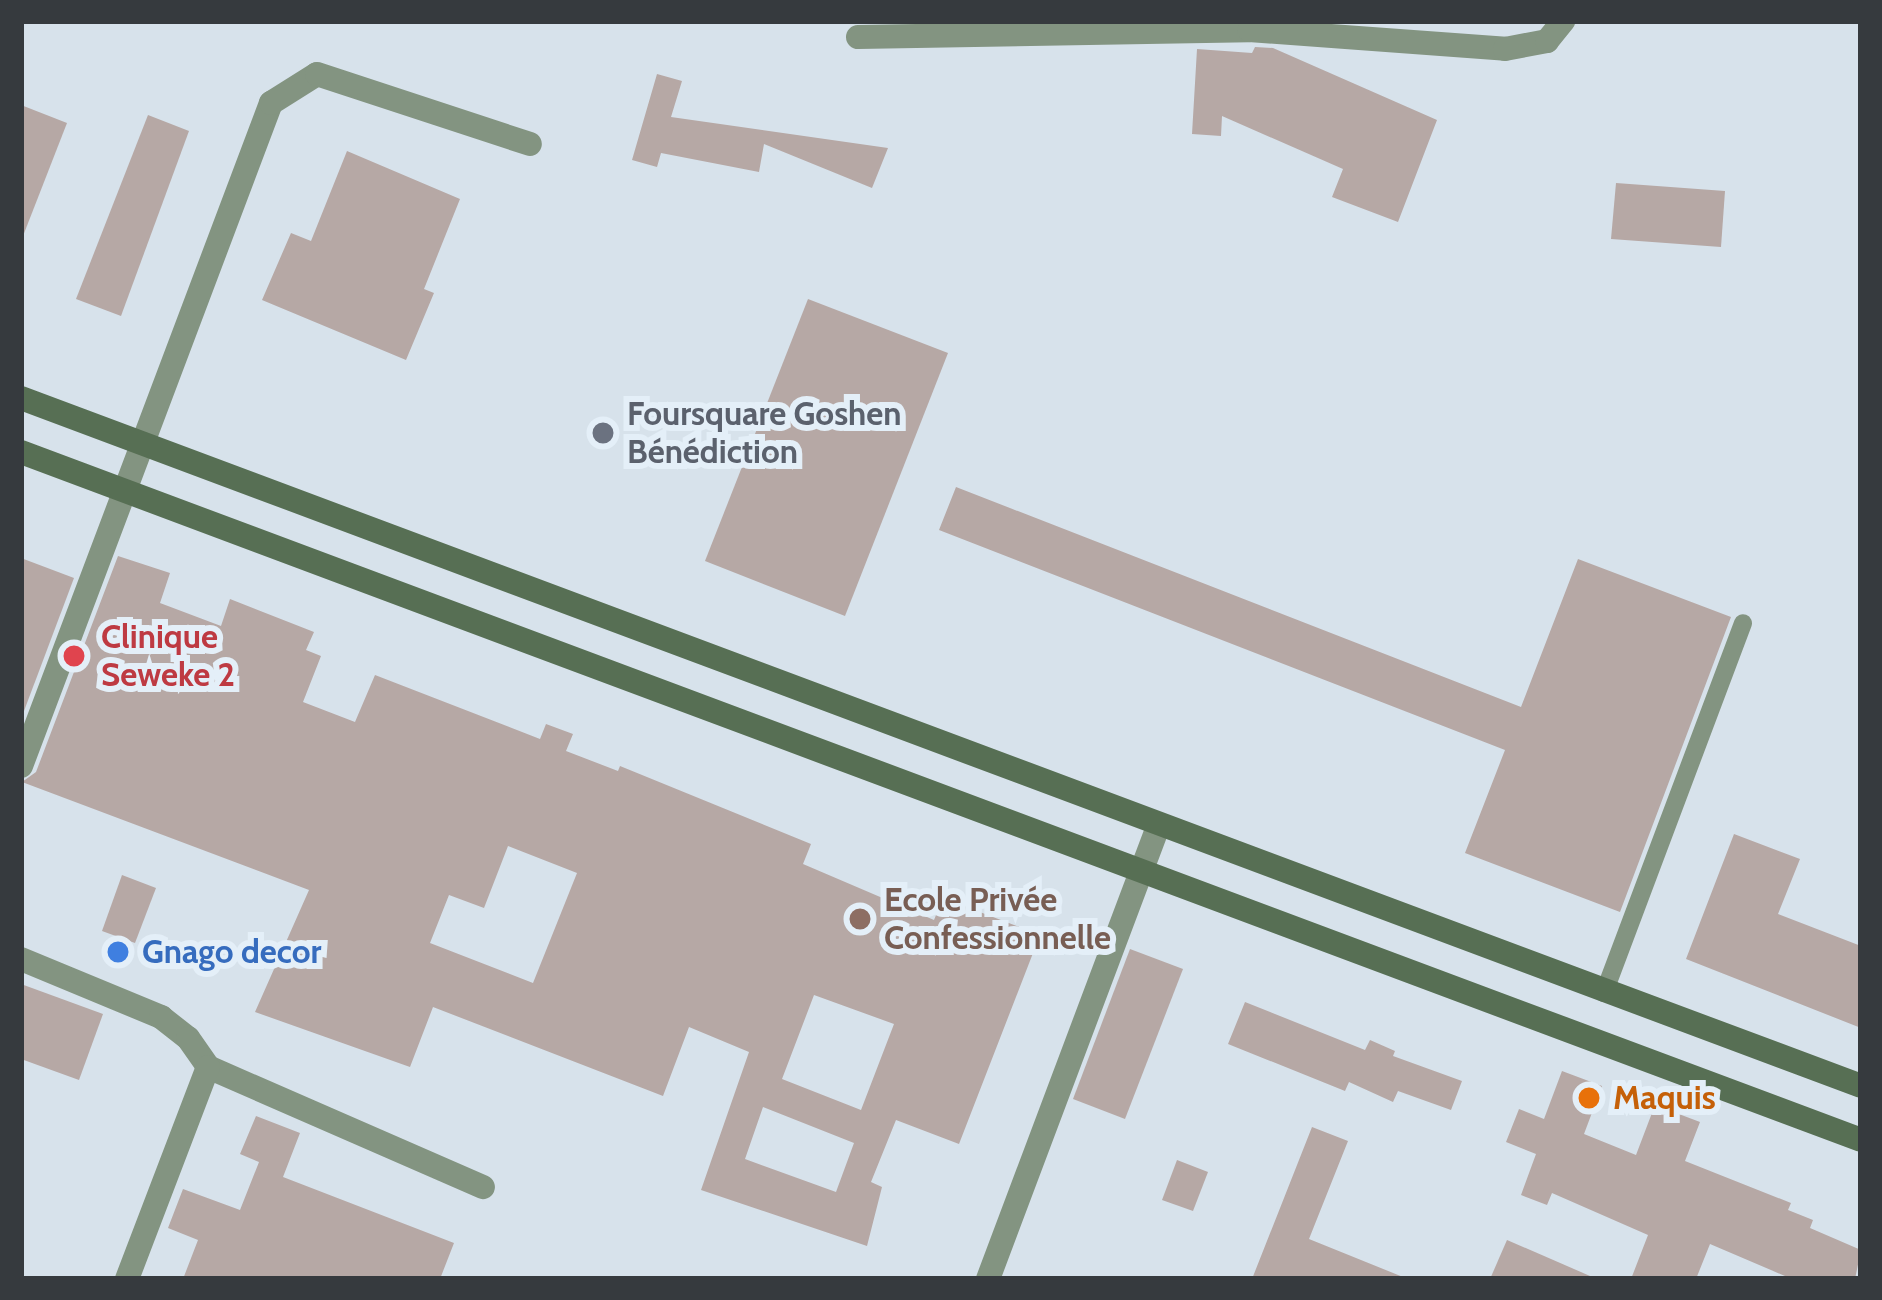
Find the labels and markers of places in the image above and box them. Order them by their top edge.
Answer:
place label: Foursquare Goshen Bénédiction [627,394,901,472]
marker: Foursquare Goshen Bénédiction [590,420,616,446]
place label: Clinique Seweke 2 [101,617,235,695]
marker: Clinique Seweke 2 [58,640,90,672]
place label: Ecole Privée Confessionnelle [884,880,1111,958]
marker: Ecole Privée Confessionnelle [847,906,873,932]
place label: Gnago decor [142,932,321,972]
marker: Gnago decor [105,939,131,965]
place label: Maquis [1613,1078,1716,1118]
marker: Maquis [1576,1085,1602,1111]

